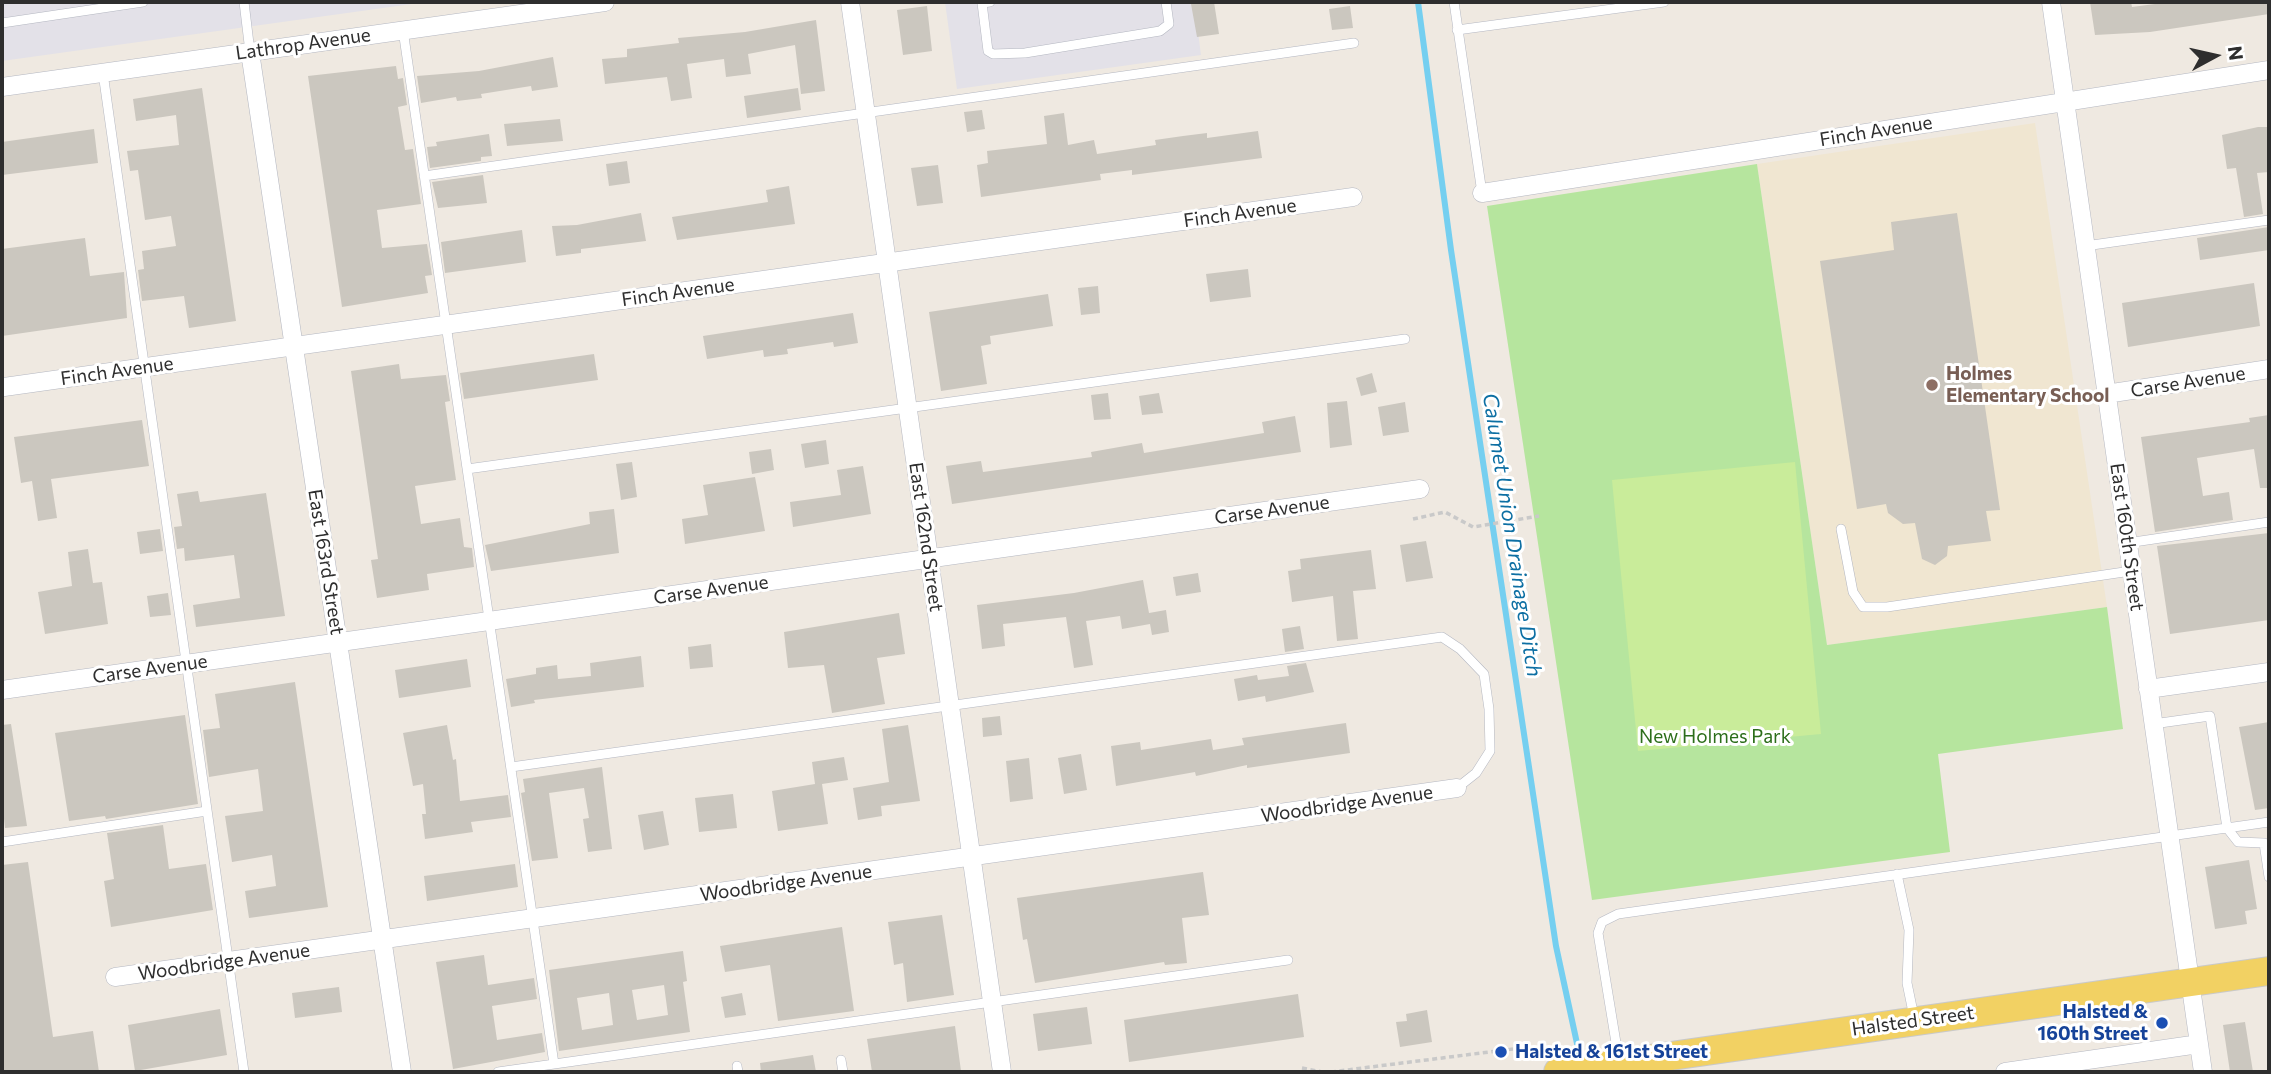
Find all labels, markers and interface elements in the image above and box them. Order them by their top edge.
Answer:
north arrow [2180,21,2250,91]
street label: Lathrop Avenue [234,23,372,65]
text: N [2224,44,2249,62]
street label: Finch Avenue [1818,111,1934,151]
street label: Finch Avenue [1182,194,1298,232]
street label: Finch Avenue [620,273,736,311]
street label: Finch Avenue [59,352,175,390]
street label: Carse Avenue [2129,362,2247,402]
place label: Holmes Elementary School [1946,363,2110,407]
marker: Holmes Elementary School [1924,377,1940,393]
water label: Calumet Union Drainage Ditch [1477,391,1547,679]
street label: East 162nd Street [904,461,948,613]
street label: East 160th Street [2105,461,2149,613]
street label: East 163rd Street [303,487,349,637]
street label: Carse Avenue [1213,491,1331,529]
street label: Carse Avenue [652,571,770,609]
street label: Carse Avenue [91,650,209,688]
park label: New Holmes Park [1639,726,1791,748]
street label: Woodbridge Avenue [1259,781,1435,827]
street label: Woodbridge Avenue [698,860,874,906]
street label: Woodbridge Avenue [136,939,312,985]
street label: Halsted Street [1850,1001,1976,1041]
place label: Halsted & 160th Street [2038,1001,2148,1045]
marker: Halsted & 160th Street [2154,1015,2170,1031]
place label: Halsted & 161st Street [1515,1041,1708,1063]
marker: Halsted & 161st Street [1493,1044,1509,1060]

